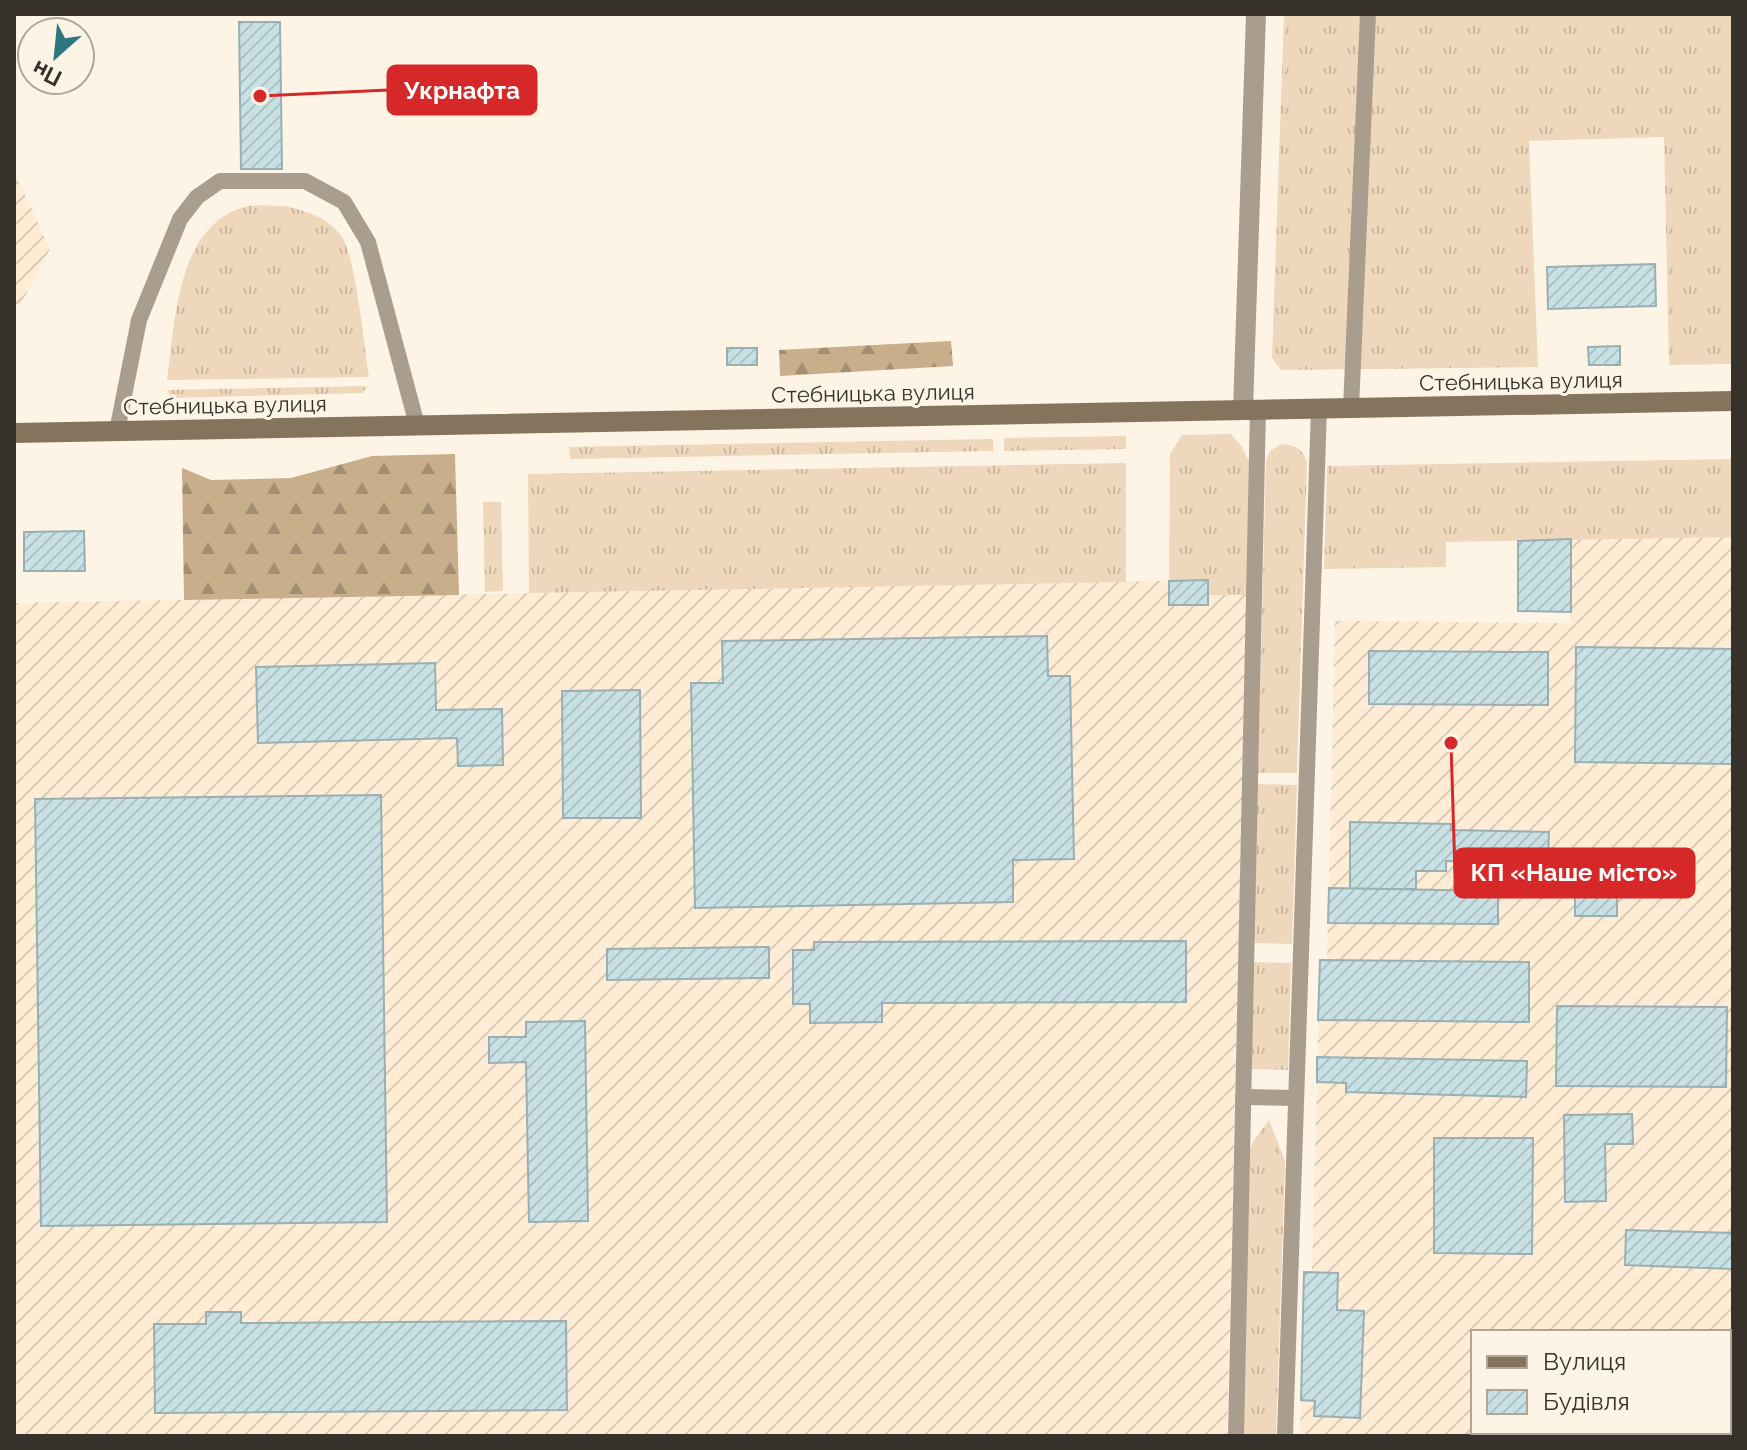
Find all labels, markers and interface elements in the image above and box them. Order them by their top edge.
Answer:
north arrow [16,16,96,96]
text: Пн [28,56,66,92]
callout: Укрнафта [388,66,536,114]
text: Укрнафта [403,76,520,105]
street label: Стебницька вулиця [1419,366,1623,396]
street label: Стебницька вулиця [771,378,975,408]
street label: Стебницька вулиця [123,390,327,420]
callout: КП «Наше місто» [1455,849,1694,897]
text: КП «Наше місто» [1471,858,1677,887]
legend [1471,1330,1731,1434]
text: Вулиця [1543,1347,1626,1376]
text: Будівля [1543,1387,1630,1416]

